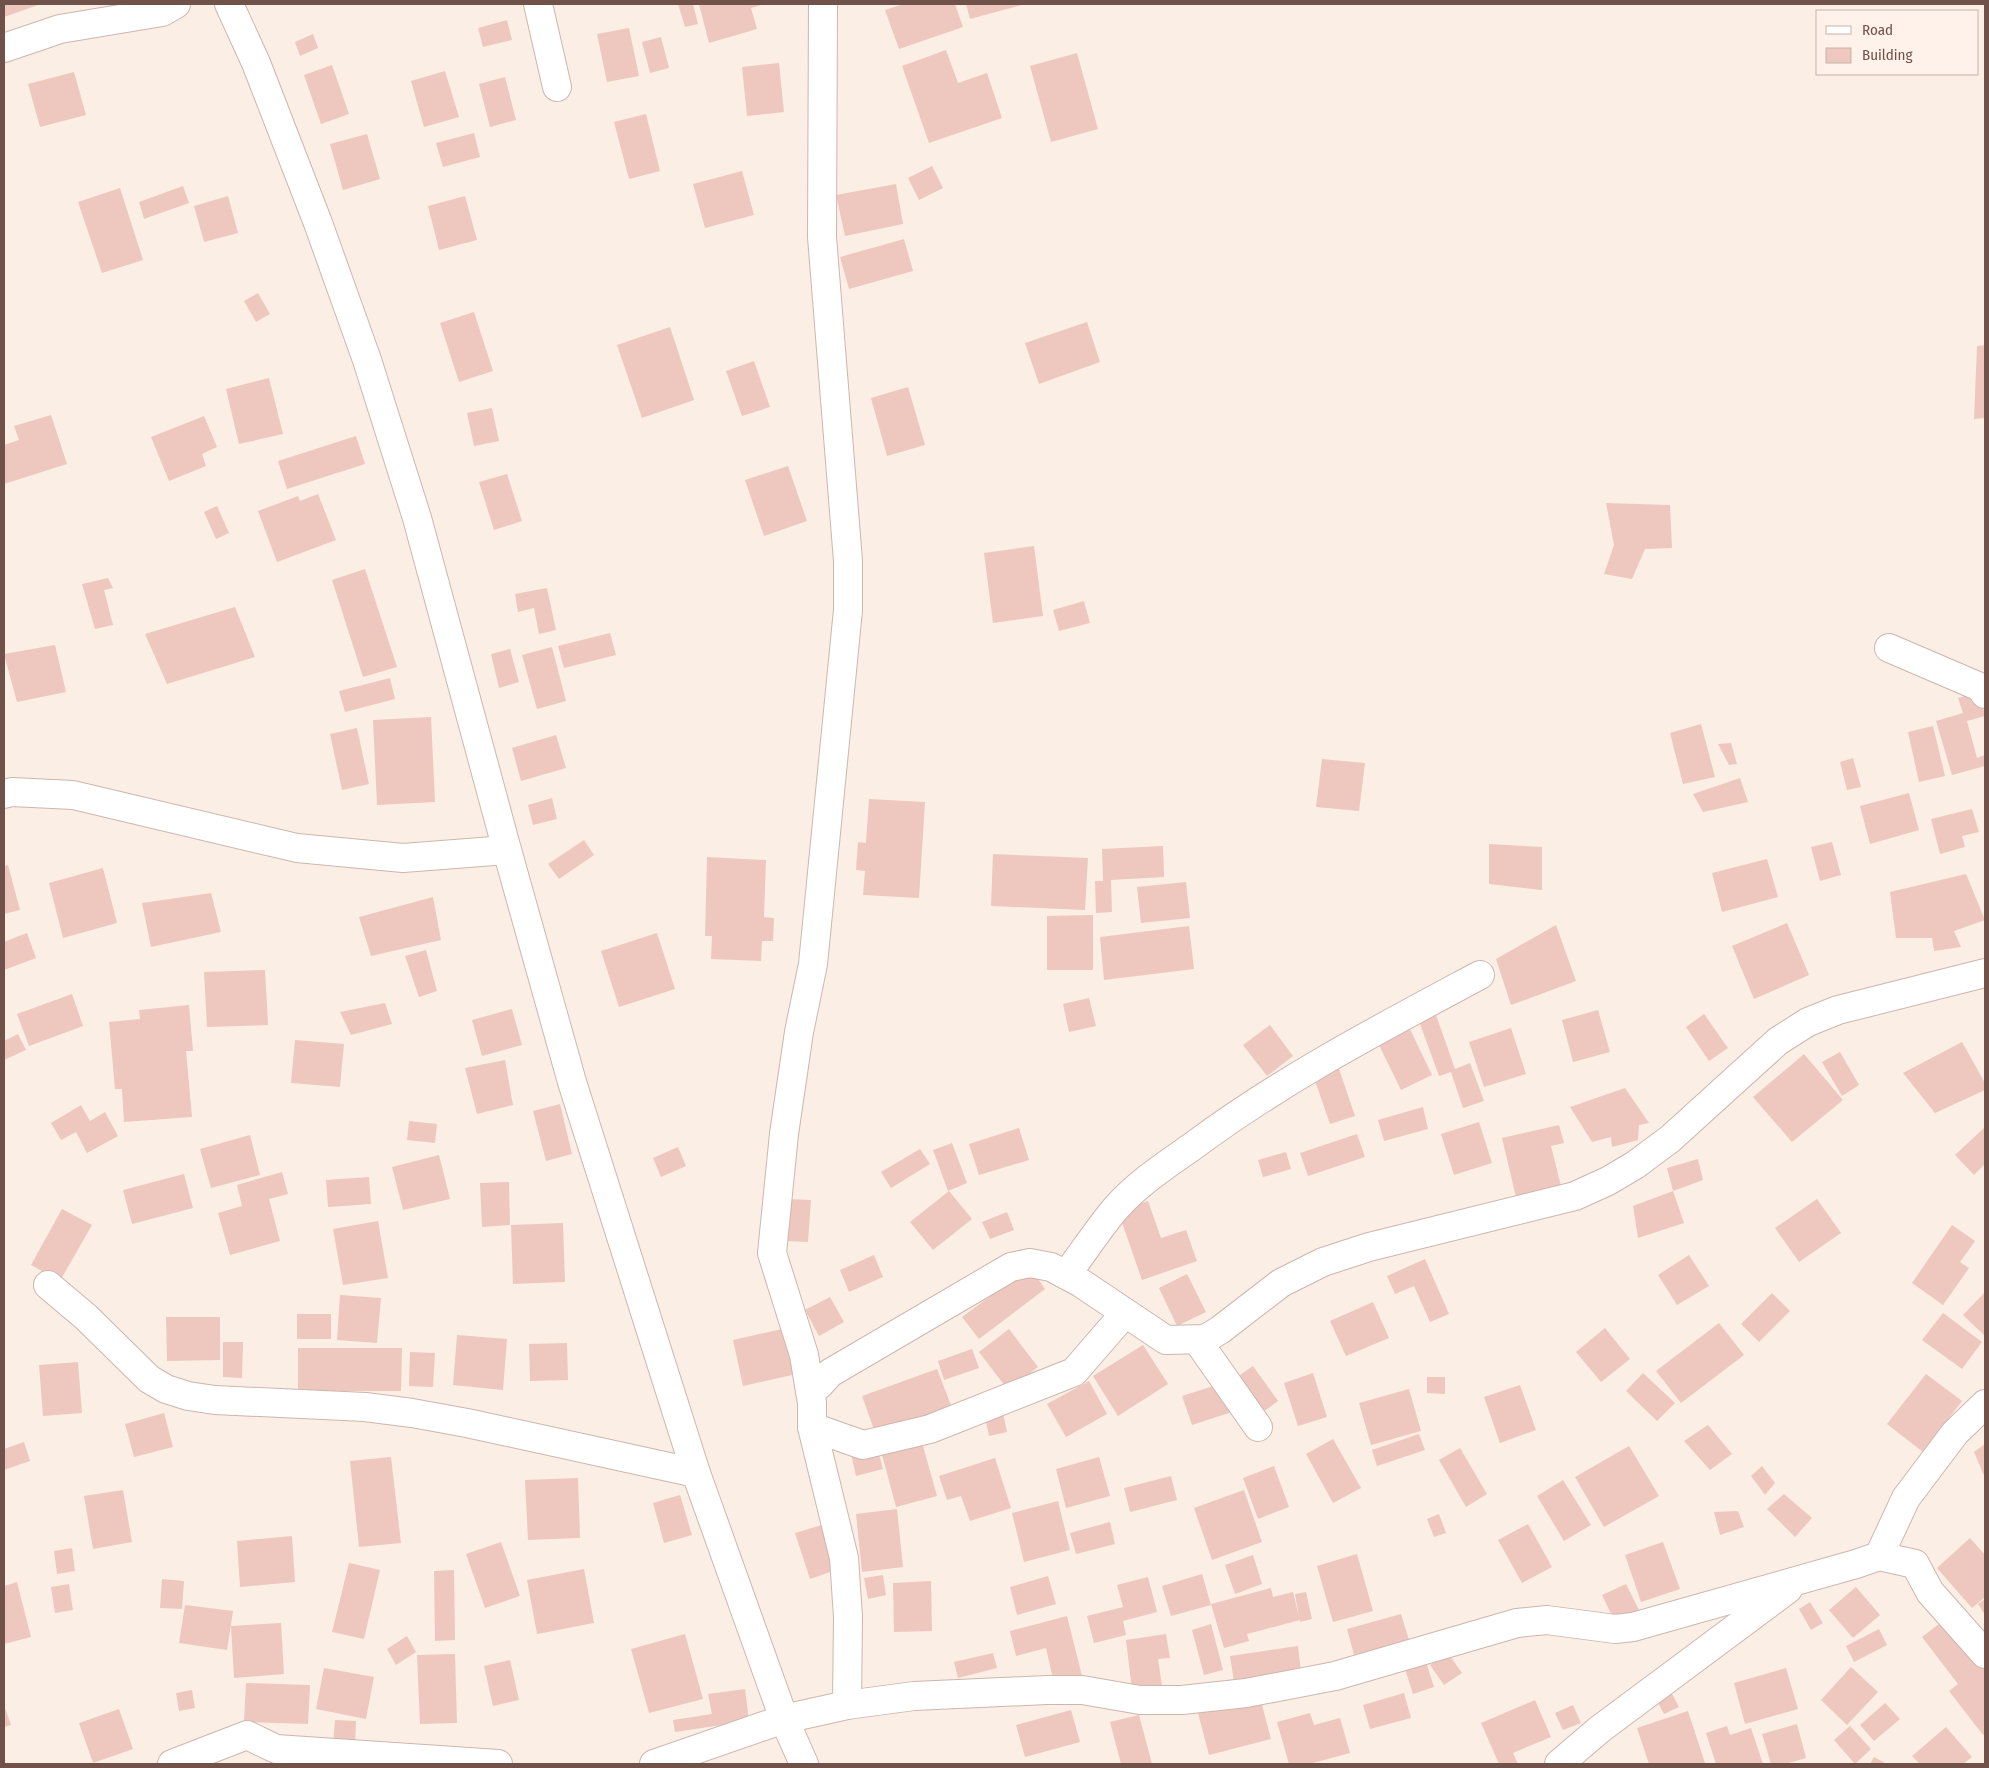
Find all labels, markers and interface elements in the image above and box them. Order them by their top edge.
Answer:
legend [1816,10,1979,75]
text: Road [1862,21,1893,39]
text: Building [1862,46,1913,64]

